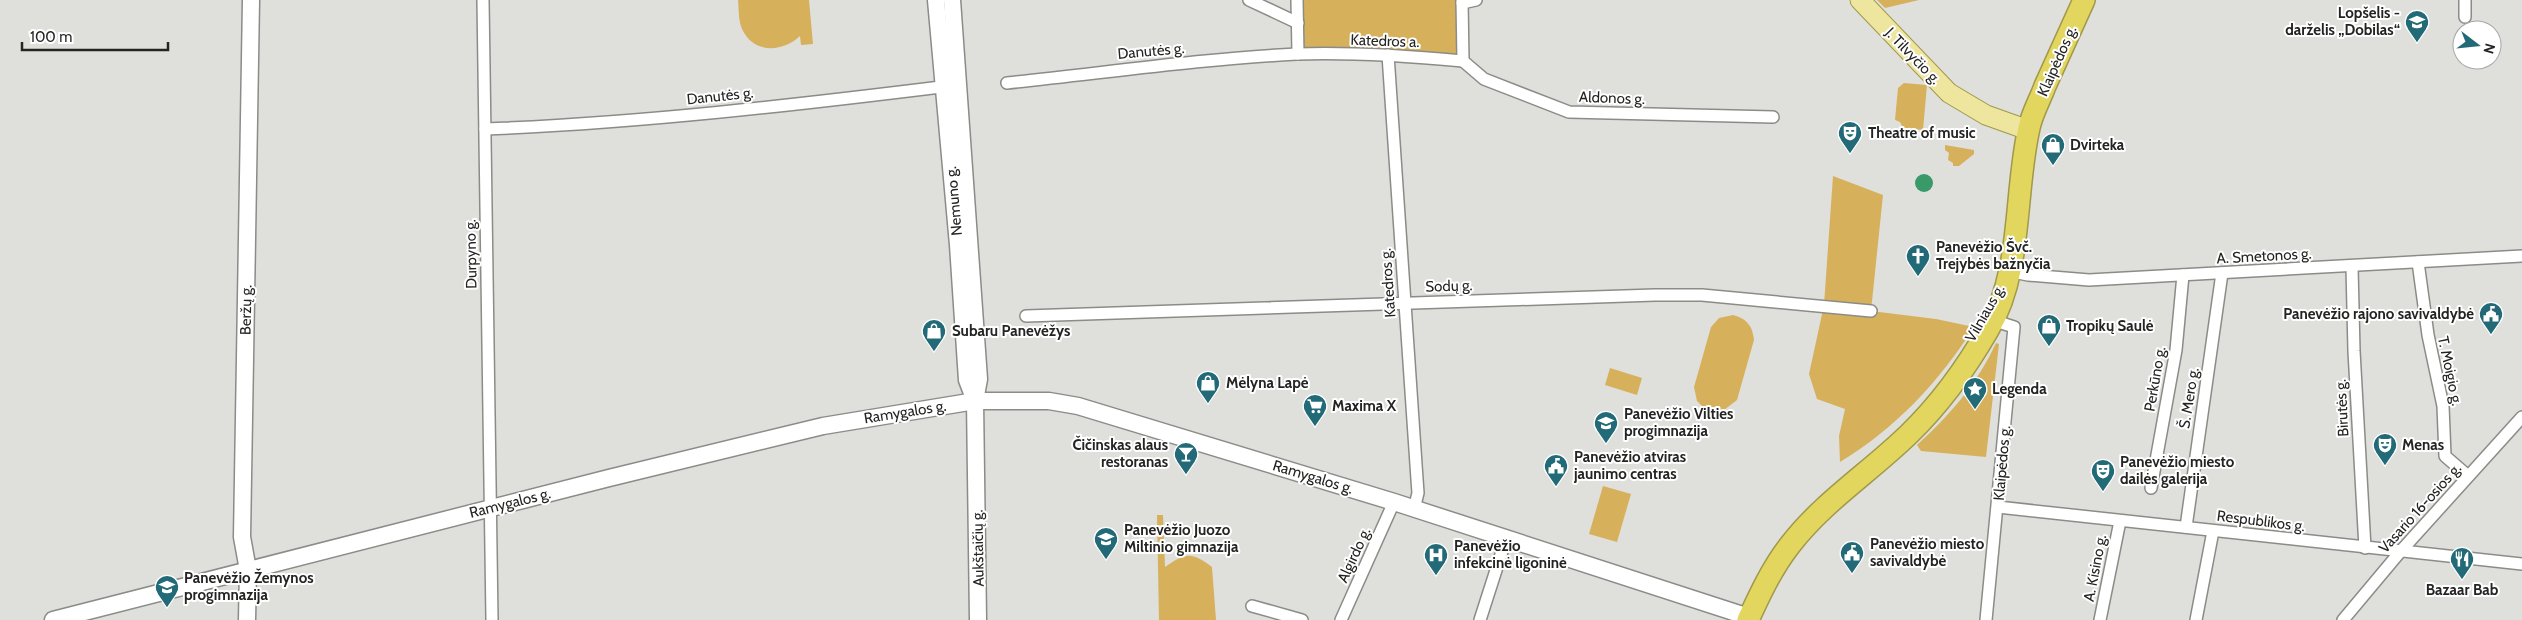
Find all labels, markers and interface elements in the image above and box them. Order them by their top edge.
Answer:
place label: Lopšelis - darželis „Dobilas“ [2285,4,2400,39]
school or university icon: Lopšelis - darželis „Dobilas“ [2404,9,2430,43]
scale bar [22,20,169,52]
north arrow [2452,20,2502,70]
street label: J. Tilvyčio g. [1881,23,1944,88]
street label: Klaipėdos g. [2033,23,2081,99]
text: 100 m [30,28,72,46]
street label: Katedros a. [1350,31,1420,51]
street label: Danutės g. [1117,39,1185,63]
text: N [2479,41,2500,56]
street label: Danutės g. [686,84,754,108]
street label: Aldonos g. [1579,88,1645,108]
theatre icon: Theatre of music [1837,120,1863,154]
place label: Theatre of music [1868,124,1976,142]
shop icon: Dvirteka [2040,132,2066,166]
place label: Dvirteka [2070,136,2125,154]
street label: Nemuno g. [942,166,966,236]
street label: Durpyno g. [461,219,481,289]
place label: Panevėžio Švč. Trejybės bažnyčia [1936,237,2051,273]
church icon: Panevėžio Švč. Trejybės bažnyčia [1905,243,1931,277]
street label: A. Smetonos g. [2216,245,2312,267]
street label: Katedros g. [1377,248,1399,318]
street label: Sodų g. [1425,276,1473,296]
street label: Vilniaus g. [1961,281,2009,345]
street label: Beržų g. [237,285,255,335]
public building icon: Panevėžio rajono savivaldybė [2478,301,2504,335]
place label: Panevėžio rajono savivaldybė [2283,305,2474,323]
shop icon: Tropikų Saulė [2036,313,2062,347]
place label: Tropikų Saulė [2066,317,2154,335]
shop icon: Subaru Panevėžys [921,318,947,352]
place label: Subaru Panevėžys [952,322,1070,340]
street label: T. Moigio g. [2434,335,2466,407]
street label: Perkūno g. [2140,345,2170,413]
street label: Š. Mero g. [2174,366,2203,430]
shop icon: Mėlyna Lapė [1195,370,1221,404]
place label: Mėlyna Lapė [1226,374,1309,392]
place icon: Legenda [1962,376,1988,410]
street label: Birutės g. [2332,379,2352,437]
place label: Legenda [1992,380,2047,398]
supermarket icon: Maxima X [1302,393,1328,427]
street label: Ramygalos g. [863,397,947,427]
place label: Maxima X [1332,397,1397,415]
place label: Panevėžio Vilties progimnazija [1624,405,1733,440]
school or university icon: Panevėžio Vilties progimnazija [1593,410,1619,444]
street label: Klaipėdos g. [1990,425,2014,501]
theatre icon: Menas [2372,432,2398,466]
place label: Čičinskas alaus restoranas [1072,435,1168,471]
place label: Menas [2402,436,2444,454]
bar icon: Čičinskas alaus restoranas [1173,441,1199,475]
place label: Panevėžio atviras jaunimo centras [1573,448,1686,483]
public building icon: Panevėžio atviras jaunimo centras [1543,453,1569,487]
place label: Panevėžio miesto dailės galerija [2120,453,2235,488]
street label: Ramygalos g. [1271,456,1355,498]
theatre icon: Panevėžio miesto dailės galerija [2090,458,2116,492]
street label: Vasario 16-osios g. [2375,459,2465,557]
street label: Ramygalos g. [467,484,553,522]
street label: Respublikos g. [2216,507,2306,535]
street label: Aukštaičių g. [968,509,988,587]
place label: Panevėžio Juozo Miltinio gimnazija [1124,521,1239,556]
street label: Algirdo g. [1333,525,1375,585]
school or university icon: Panevėžio Juozo Miltinio gimnazija [1093,526,1119,560]
street label: A. Kisino g. [2080,533,2110,603]
place label: Panevėžio miesto savivaldybė [1870,535,1985,570]
place label: Panevėžio infekcinė ligoninė [1454,537,1567,572]
public building icon: Panevėžio miesto savivaldybė [1839,540,1865,574]
hospital icon: Panevėžio infekcinė ligoninė [1423,542,1449,576]
restaurant icon: Bazaar Bab [2449,546,2475,580]
place label: Panevėžio Žemynos progimnazija [184,568,314,604]
school or university icon: Panevėžio Žemynos progimnazija [154,574,180,608]
place label: Bazaar Bab [2426,581,2499,599]

